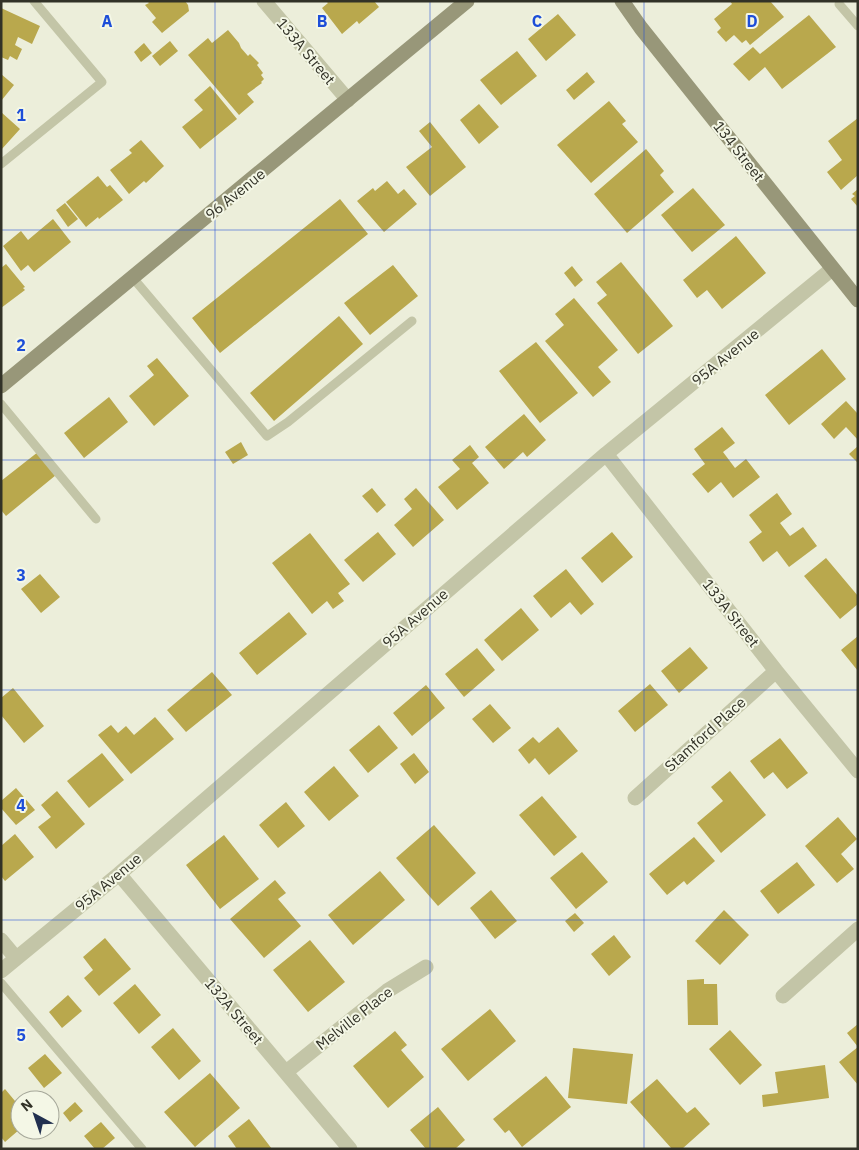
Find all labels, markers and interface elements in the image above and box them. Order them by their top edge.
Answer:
text: A [102,11,113,31]
text: B [317,11,328,31]
text: C [532,11,542,31]
text: D [746,11,758,31]
street label: 133A Street [273,14,339,88]
text: 1 [16,105,26,125]
street label: 134 Street [709,117,769,185]
street label: 96 Avenue [201,164,269,224]
street label: 95A Avenue [687,324,763,390]
text: 2 [16,335,26,355]
text: 3 [16,565,26,585]
street label: 133A Street [698,575,764,651]
street label: 95A Avenue [378,584,452,652]
street label: Stamford Place [660,693,750,775]
text: 4 [16,795,26,815]
street label: 95A Avenue [71,849,145,915]
street label: 132A Street [201,974,267,1048]
street label: Melville Place [312,982,396,1054]
text: 5 [16,1025,26,1045]
north arrow [10,1090,60,1140]
text: N [17,1095,36,1115]

